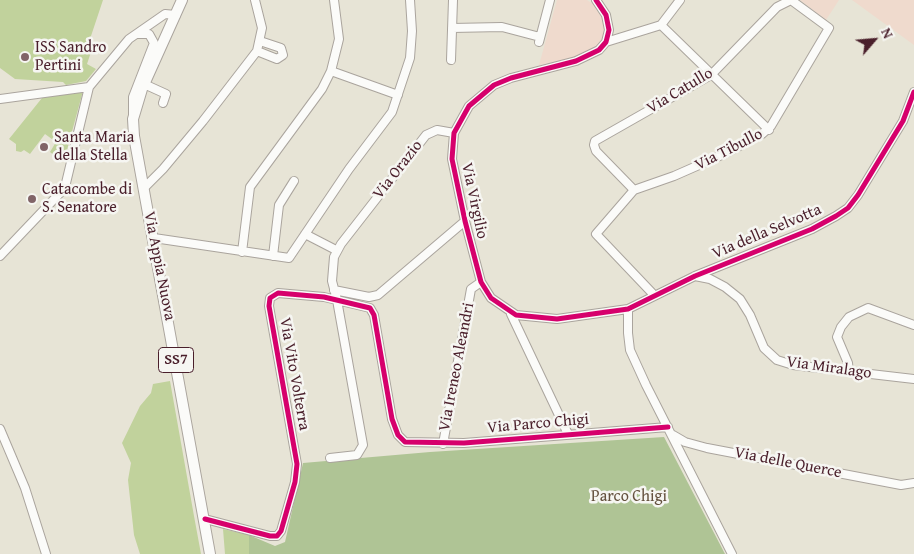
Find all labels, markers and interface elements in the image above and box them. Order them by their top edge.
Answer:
north arrow [849,15,899,65]
text: N [876,24,898,42]
place label: ISS Sandro Pertini [35,38,106,76]
marker: ISS Sandro Pertini [19,51,31,63]
street label: Via Catullo [643,64,717,118]
street label: Via Tibullo [692,125,766,175]
place label: Santa Maria della Stella [54,128,134,166]
street label: Via Orazio [369,137,427,203]
marker: Santa Maria della Stella [38,141,50,153]
street label: Via Virgilio [457,161,491,241]
place label: Catacombe di S. Senatore [42,180,132,218]
marker: Catacombe di S. Senatore [26,193,38,205]
street label: Via della Selvotta [710,200,824,264]
street label: Via Appia Nuova [139,210,179,322]
street label: Via Ireneo Aleandri [435,301,479,433]
street label: Via Vito Volterra [275,316,313,432]
road number: SS7 [158,348,194,372]
street label: Via Miralago [785,353,873,383]
street label: Via Parco Chigi [486,410,590,438]
street label: Via delle Querce [733,443,843,483]
park label: Parco Chigi [591,487,667,507]

